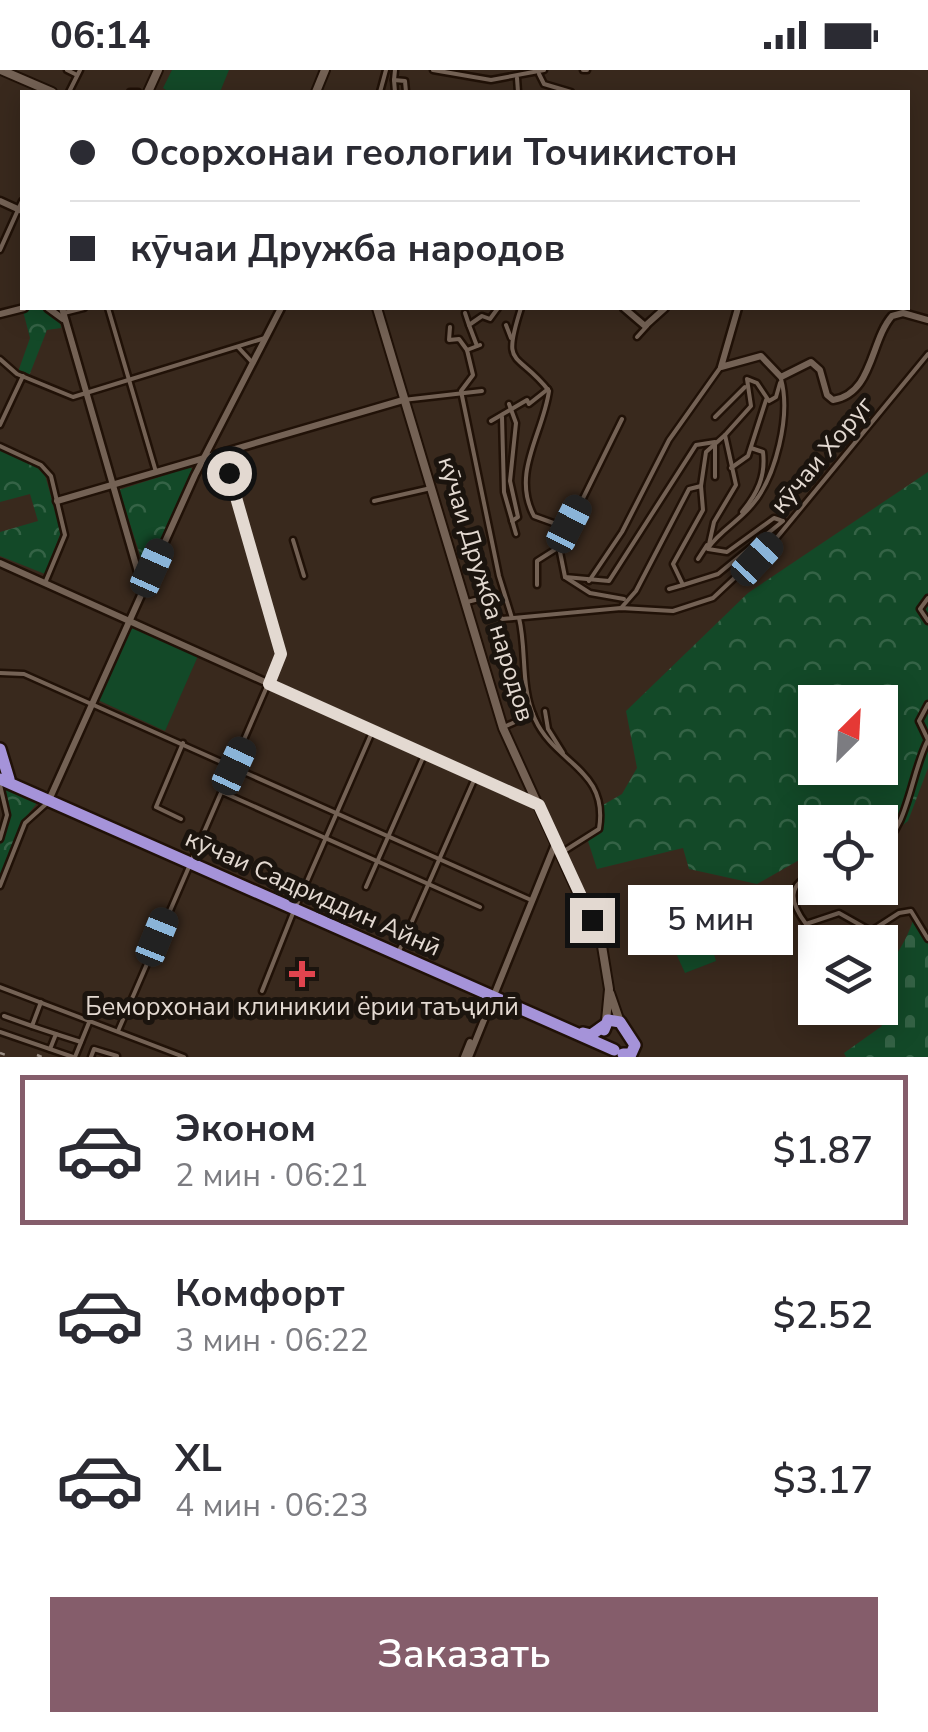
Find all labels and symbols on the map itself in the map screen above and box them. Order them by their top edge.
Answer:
street label: кӯчаи Хоруг [763,389,881,521]
route start [207,451,252,496]
street label: кӯчаи Дружба народов [430,452,542,726]
car [542,490,596,558]
car [726,527,788,591]
car [126,534,178,602]
north arrow [798,685,898,785]
car [208,732,260,800]
street label: кӯчаи Садриддин Айнӣ [180,821,446,965]
callout: 5 мин [627,885,792,955]
route end [570,898,615,943]
car [132,904,182,970]
marker: Беморхонаи клиникии ёрии таъҷилӣ [289,961,315,987]
place label: Беморхонаи клиникии ёрии таъҷилӣ [85,990,519,1024]

